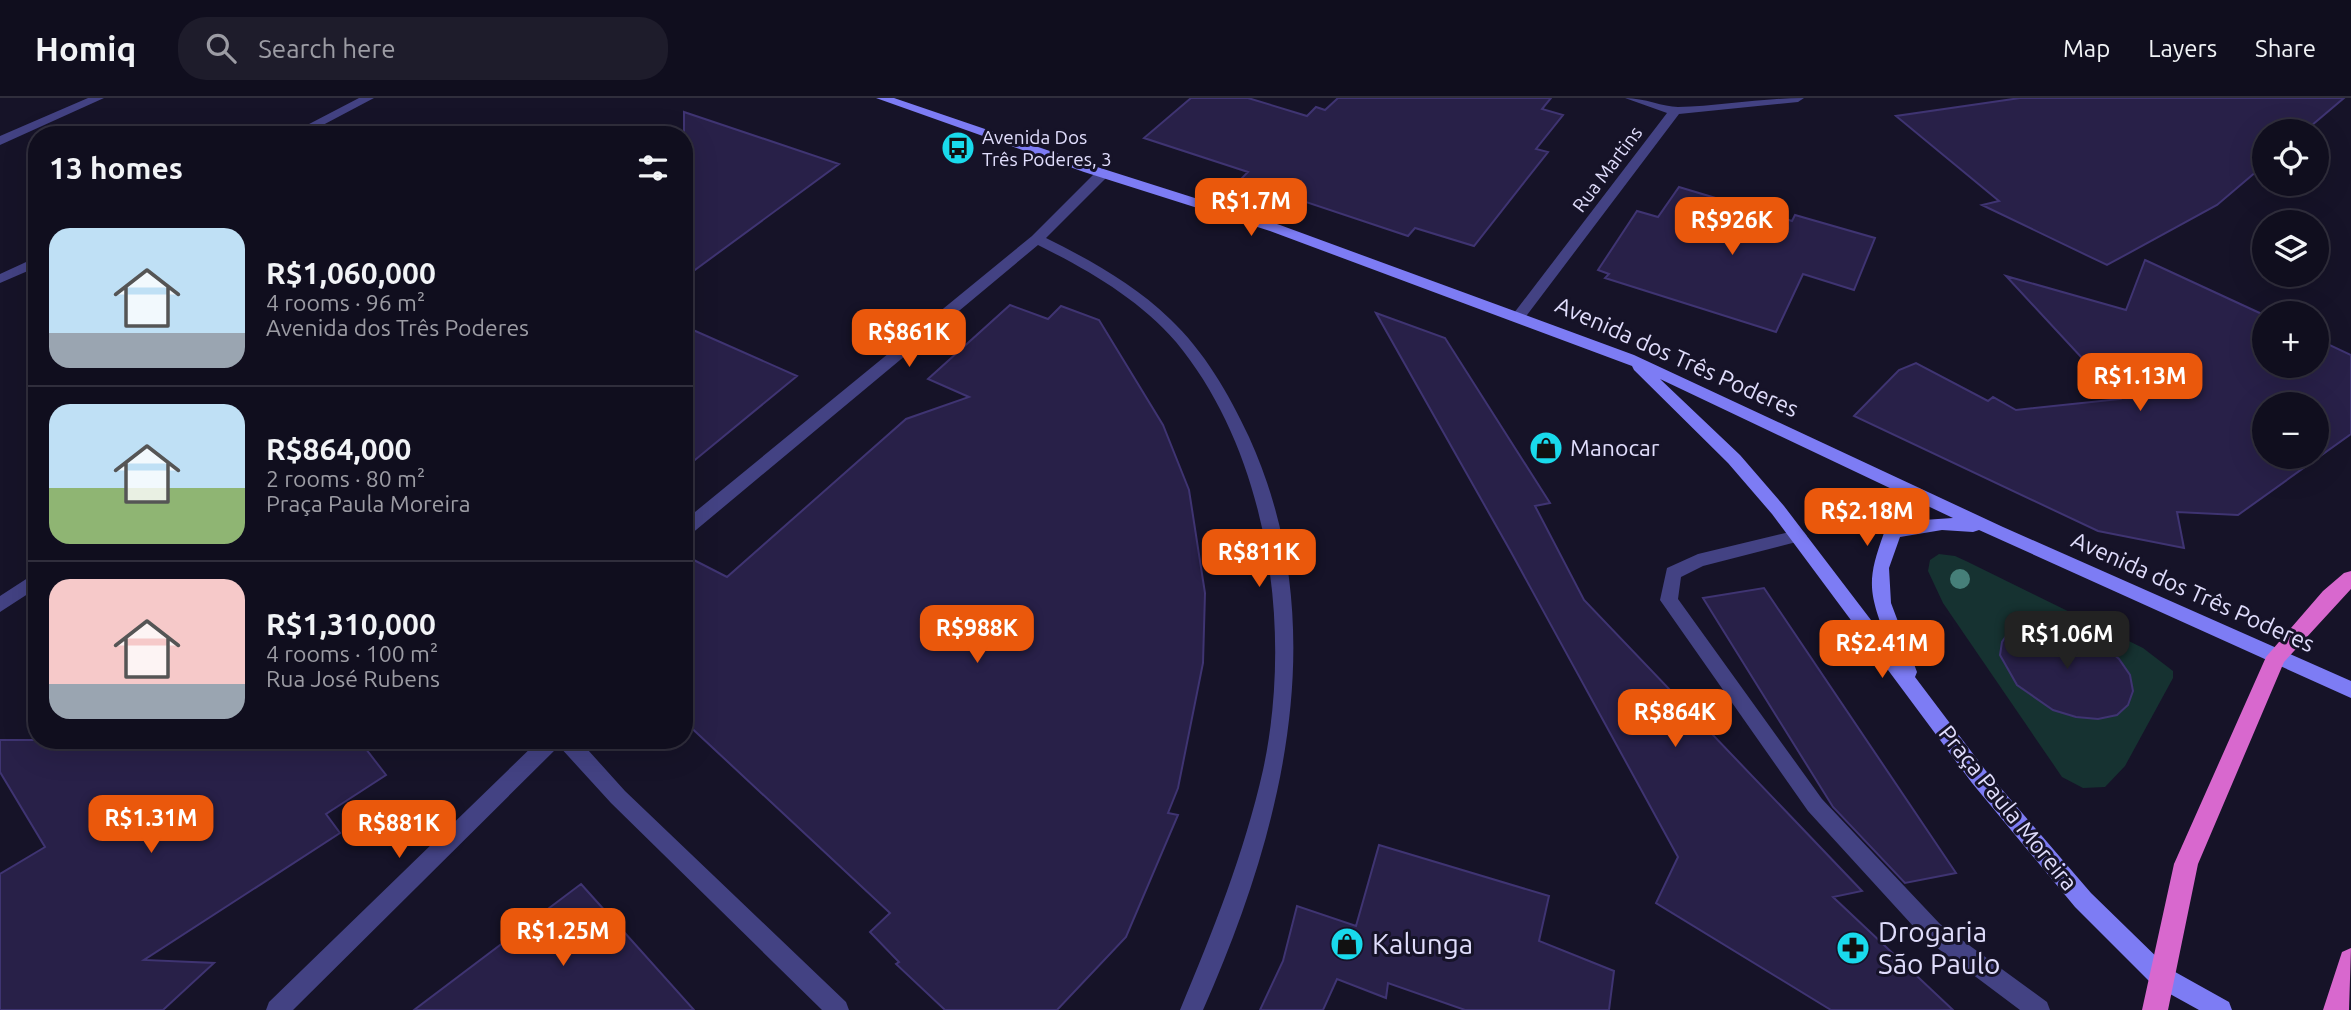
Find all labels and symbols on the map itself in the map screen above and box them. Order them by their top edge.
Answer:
street label: Rua Martins [1568,122,1646,216]
place label: Avenida Dos Três Poderes, 3 [982,126,1112,170]
bus stop icon: Avenida Dos Três Poderes, 3 [939,129,977,167]
pin: R$1.7M [1194,178,1308,238]
pin: R$926K [1675,198,1789,257]
street label: Avenida dos Três Poderes [1552,292,1802,421]
pin: R$861K [852,310,966,369]
pin: R$1.13M [2075,354,2205,413]
shop icon: Manocar [1527,429,1565,467]
place label: Manocar [1570,435,1660,460]
pin: R$2.18M [1802,489,1932,548]
street label: Avenida dos Três Poderes [2068,527,2318,656]
pin: R$811K [1202,530,1316,589]
pin: R$988K [920,606,1034,665]
pin: R$1.06M [2002,612,2132,671]
pin: R$2.41M [1817,620,1947,680]
pin: R$864K [1618,690,1732,749]
street label: Praça Paula Moreira [1934,720,2082,895]
pin: R$1.31M [86,796,216,855]
pin: R$881K [342,800,456,860]
pin: R$1.25M [498,908,628,968]
place label: Drogaria São Paulo [1878,916,2000,979]
shop icon: Kalunga [1328,925,1366,963]
place label: Kalunga [1372,928,1473,959]
pharmacy icon: Drogaria São Paulo [1834,929,1872,967]

